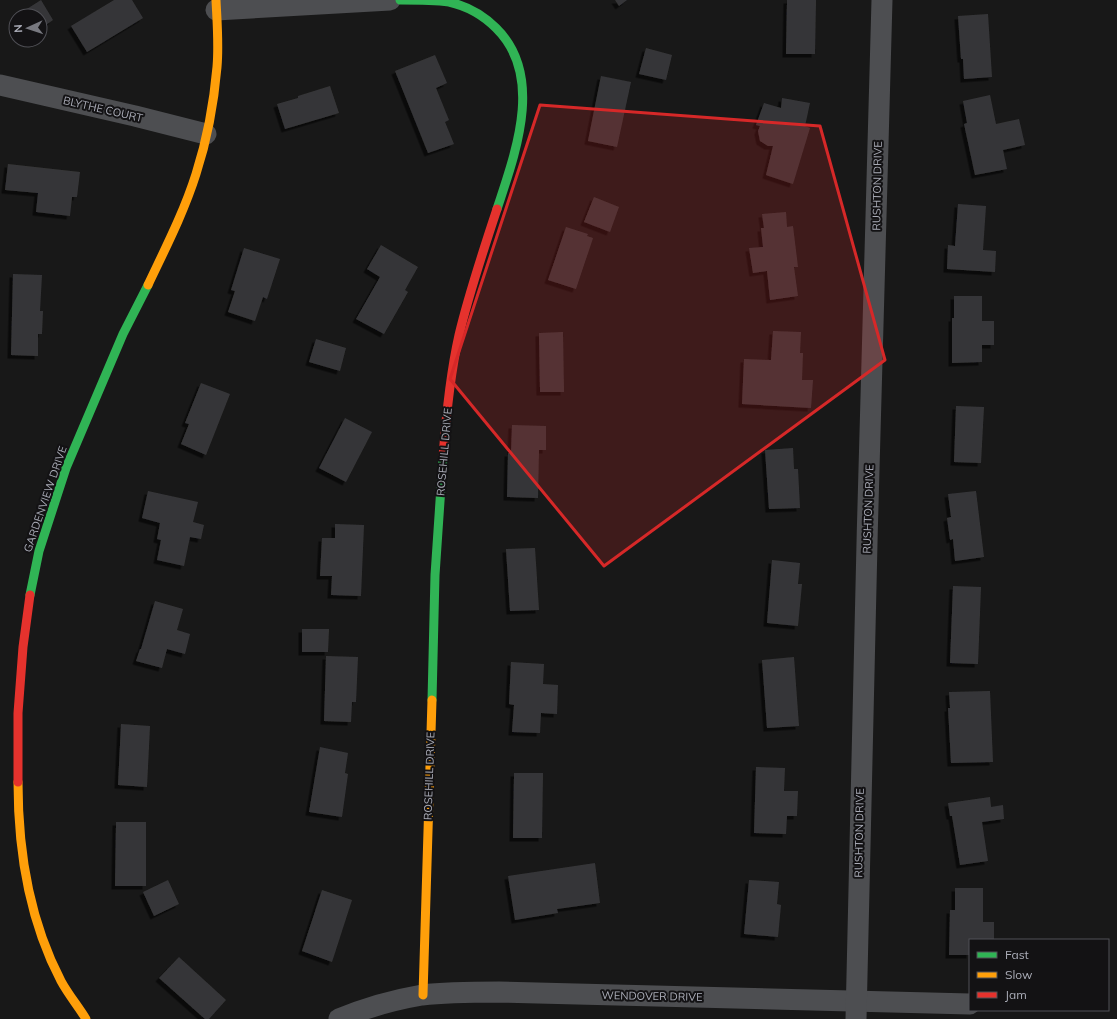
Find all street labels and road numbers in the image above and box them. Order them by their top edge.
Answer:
street label: BLYTHE COURT [62,93,145,125]
street label: RUSHTON DRIVE [869,141,885,231]
street label: ROSEHILL DRIVE [433,407,455,497]
street label: GARDENVIEW DRIVE [20,444,70,554]
street label: RUSHTON DRIVE [859,464,877,554]
street label: ROSEHILL DRIVE [420,732,438,820]
street label: RUSHTON DRIVE [851,788,867,878]
street label: WENDOVER DRIVE [601,988,703,1004]

